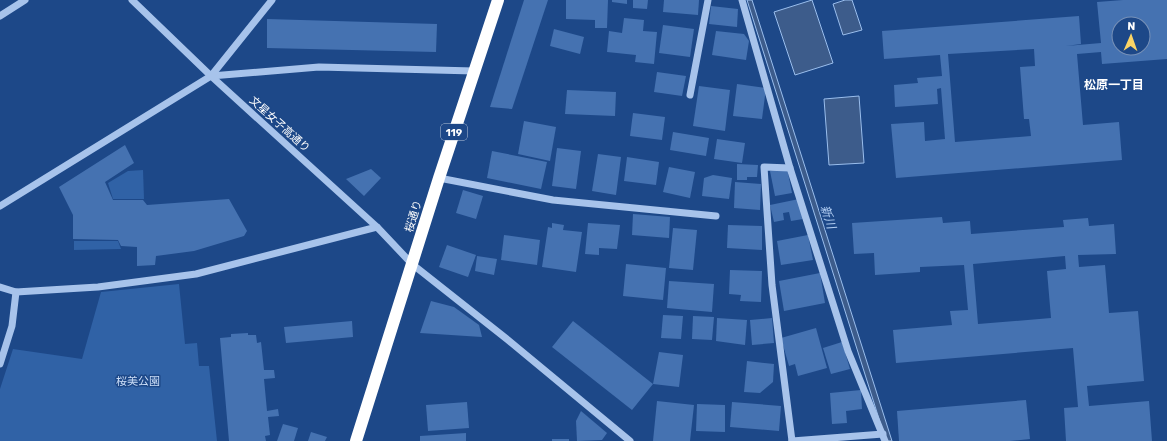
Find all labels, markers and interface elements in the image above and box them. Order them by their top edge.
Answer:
north arrow [1111,16,1151,56]
text: N [1127,20,1136,33]
district label: 松原一丁目 [1084,78,1144,92]
street label: 文星女子高通り [247,94,313,155]
road number: 119 [441,124,467,140]
street label: 桜通り [402,198,425,234]
water label: 新川 [818,203,839,232]
park label: 桜美公園 [116,375,160,388]

